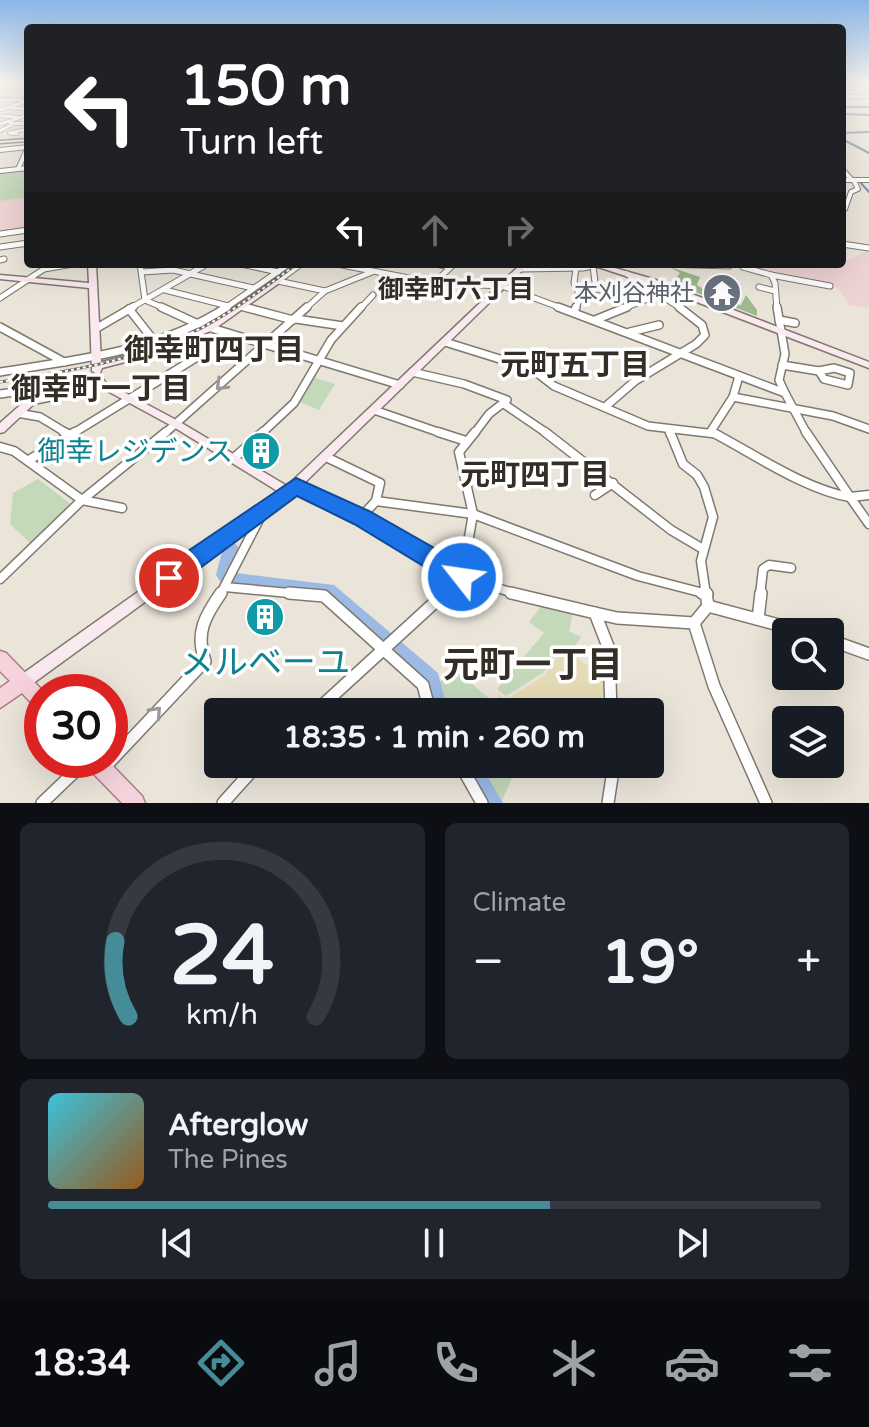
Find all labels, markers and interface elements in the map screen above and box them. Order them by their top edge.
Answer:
text: 150 m [180,53,351,120]
icon: left [48,56,152,160]
text: Turn left [180,121,323,164]
icon: left [329,208,373,252]
icon: ahead [413,208,457,252]
icon: right [497,208,541,252]
temple icon: 本刈谷神社 [701,272,743,314]
district label: 御幸町六丁目 [378,274,534,305]
place label: 本刈谷神社 [574,279,694,308]
district label: 御幸町四丁目 [124,332,304,369]
district label: 元町五丁目 [500,347,650,384]
district label: 御幸町一丁目 [11,371,191,408]
one-way arrow [216,376,230,390]
building icon: 御幸レジデンス [240,430,282,472]
place label: 御幸レジデンス [38,435,233,469]
district label: 元町四丁目 [460,457,610,494]
position arrow [420,535,504,619]
pin [135,544,203,612]
icon: arrive [147,556,191,600]
building icon: メルベーユ [244,596,286,638]
map controls [772,618,844,778]
button: search [772,618,844,690]
place label: メルベーユ [180,643,350,684]
district label: 元町一丁目 [443,644,623,687]
speed limit sign: 30 [24,674,128,778]
button: layers [772,706,844,778]
one-way arrow [147,707,162,721]
text: 18:35 · 1 min · 260 m [283,719,585,756]
text: Climate [473,887,566,918]
text: 24 [170,907,274,1007]
text: 19° [601,927,699,999]
text: − [473,936,504,989]
text: + [796,936,821,989]
text: km/h [186,998,258,1032]
text: Afterglow [168,1107,308,1144]
text: The Pines [168,1144,288,1175]
icon: previous [155,1221,199,1265]
icon: pause [412,1221,456,1265]
icon: next [670,1221,714,1265]
icon: directions [193,1335,249,1391]
icon: music [310,1335,366,1391]
icon: phone [428,1335,484,1391]
icon: climate [546,1335,602,1391]
icon: car [664,1335,720,1391]
icon: filters [782,1335,838,1391]
text: 18:34 [31,1342,131,1385]

